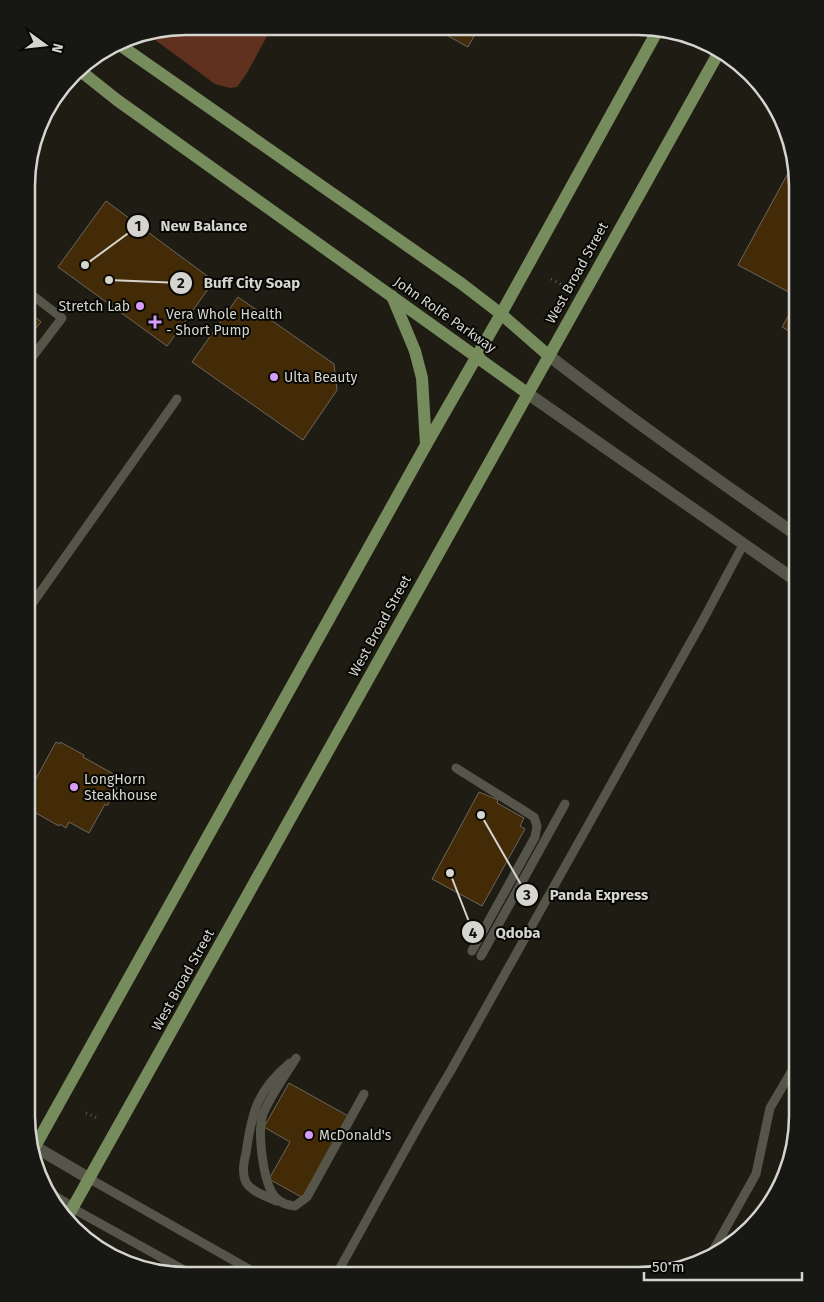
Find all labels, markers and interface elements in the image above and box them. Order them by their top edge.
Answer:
north arrow [20,20,70,70]
text: N [48,42,66,55]
callout: New Balance [125,211,257,241]
text: 1 [135,217,141,235]
text: New Balance [161,217,247,235]
street label: West Broad Street [542,218,612,327]
callout: Buff City Soap [169,268,310,298]
street label: John Rolfe Parkway [391,273,499,357]
text: 2 [177,274,185,292]
text: Buff City Soap [204,274,300,292]
place label: Stretch Lab [58,298,130,315]
marker: Stretch Lab [134,300,146,312]
place label: Vera Whole Health - Short Pump [166,306,282,339]
marker: Vera Whole Health - Short Pump [148,315,162,329]
place label: Ulta Beauty [284,369,357,386]
marker: Ulta Beauty [268,371,280,383]
street label: West Broad Street [345,571,415,680]
place label: LongHorn Steakhouse [84,771,157,804]
marker: LongHorn Steakhouse [68,781,80,793]
callout: Panda Express [514,880,658,910]
text: 3 [522,886,531,904]
text: Panda Express [550,886,648,904]
callout: Qdoba [460,917,550,947]
text: 4 [469,924,478,942]
text: Qdoba [495,924,541,942]
street label: West Broad Street [148,925,218,1034]
place label: McDonald's [319,1127,392,1144]
marker: McDonald's [303,1129,315,1141]
scale bar [644,1250,802,1282]
text: 50 m [652,1258,685,1276]

